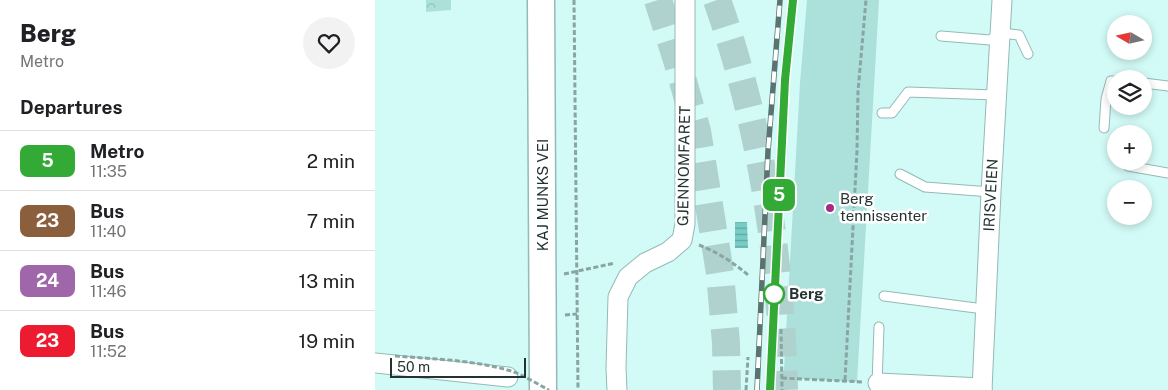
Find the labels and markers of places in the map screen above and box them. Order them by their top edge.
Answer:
place label: Berg tennissenter [840,190,927,224]
marker: Berg tennissenter [824,202,836,214]
marker: Berg [763,283,785,305]
place label: Berg [789,285,824,302]

